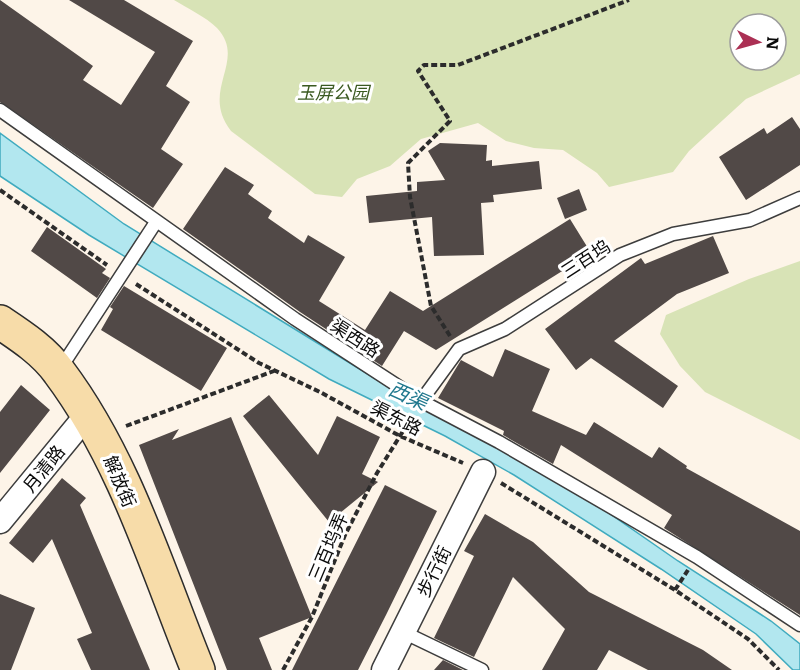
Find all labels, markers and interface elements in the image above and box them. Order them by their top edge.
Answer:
north arrow [728,12,788,72]
text: N [761,36,786,51]
park label: 玉屏公园 [297,78,372,105]
street label: 三百坞 [555,232,615,284]
street label: 渠西路 [326,311,386,363]
water label: 西渠 [385,372,436,417]
street label: 渠东路 [367,393,427,441]
street label: 月清路 [16,439,70,497]
street label: 解放街 [98,451,144,511]
street label: 三百坞弄 [301,509,353,585]
street label: 步行街 [409,541,457,601]

